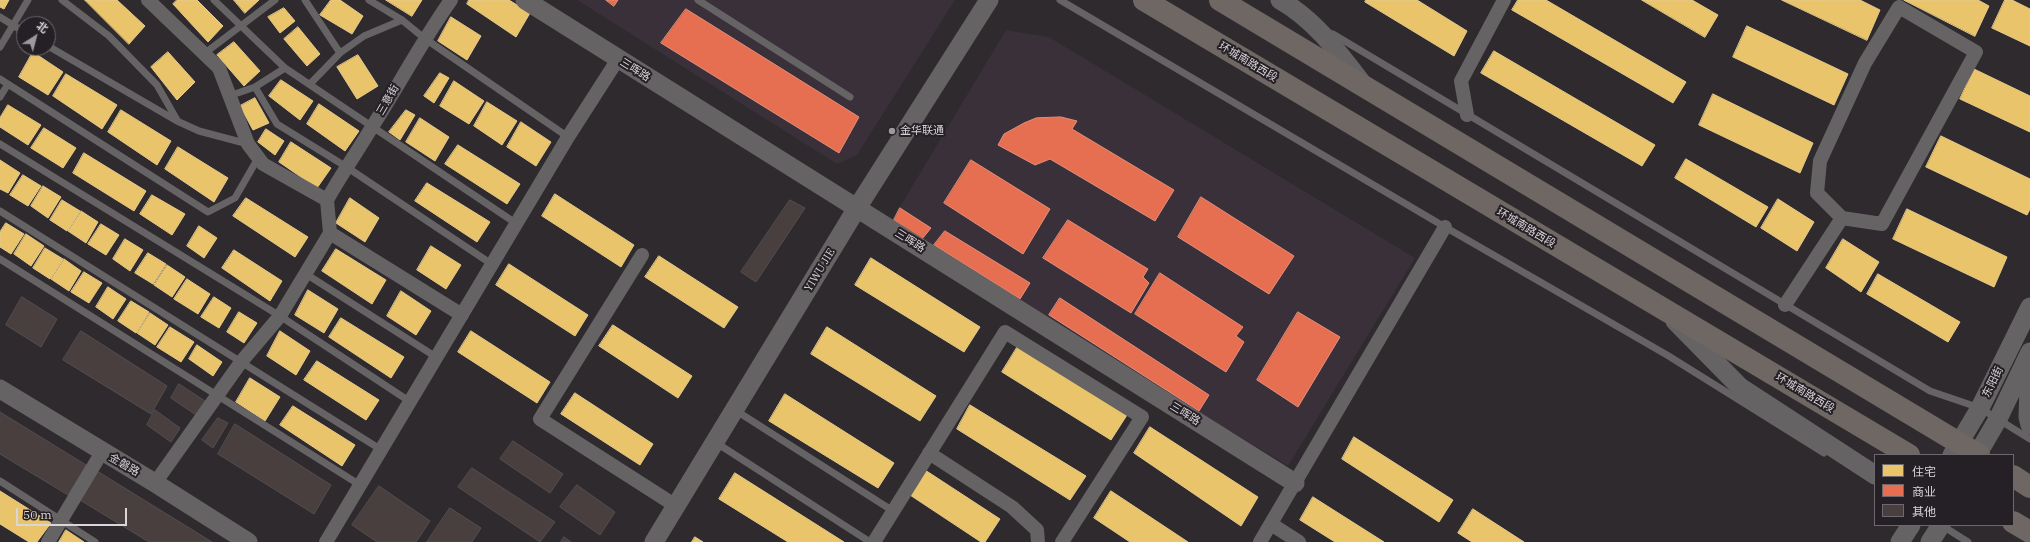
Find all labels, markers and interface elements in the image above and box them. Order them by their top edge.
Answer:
north arrow [16,16,56,56]
text: 北 [34,18,51,36]
street label: 环城南路西段 [1216,39,1280,85]
street label: 三晖路 [618,56,652,84]
street label: 三意街 [374,82,402,118]
place label: 金华联通 [900,124,944,138]
marker: 金华联通 [887,126,897,136]
street label: 环城南路西段 [1494,205,1558,251]
street label: 三晖路 [893,227,927,255]
street label: YIWU JIE [802,246,838,294]
street label: 东阳街 [1980,364,2006,400]
street label: 环城南路西段 [1773,370,1837,416]
street label: 三晖路 [1168,400,1202,428]
street label: 金磐路 [106,451,142,479]
legend [1874,454,2014,526]
text: 住宅 [1912,464,1936,479]
text: 商业 [1912,484,1936,499]
scale bar [18,500,129,526]
text: 其他 [1912,504,1936,519]
text: 50 m [23,507,52,522]

